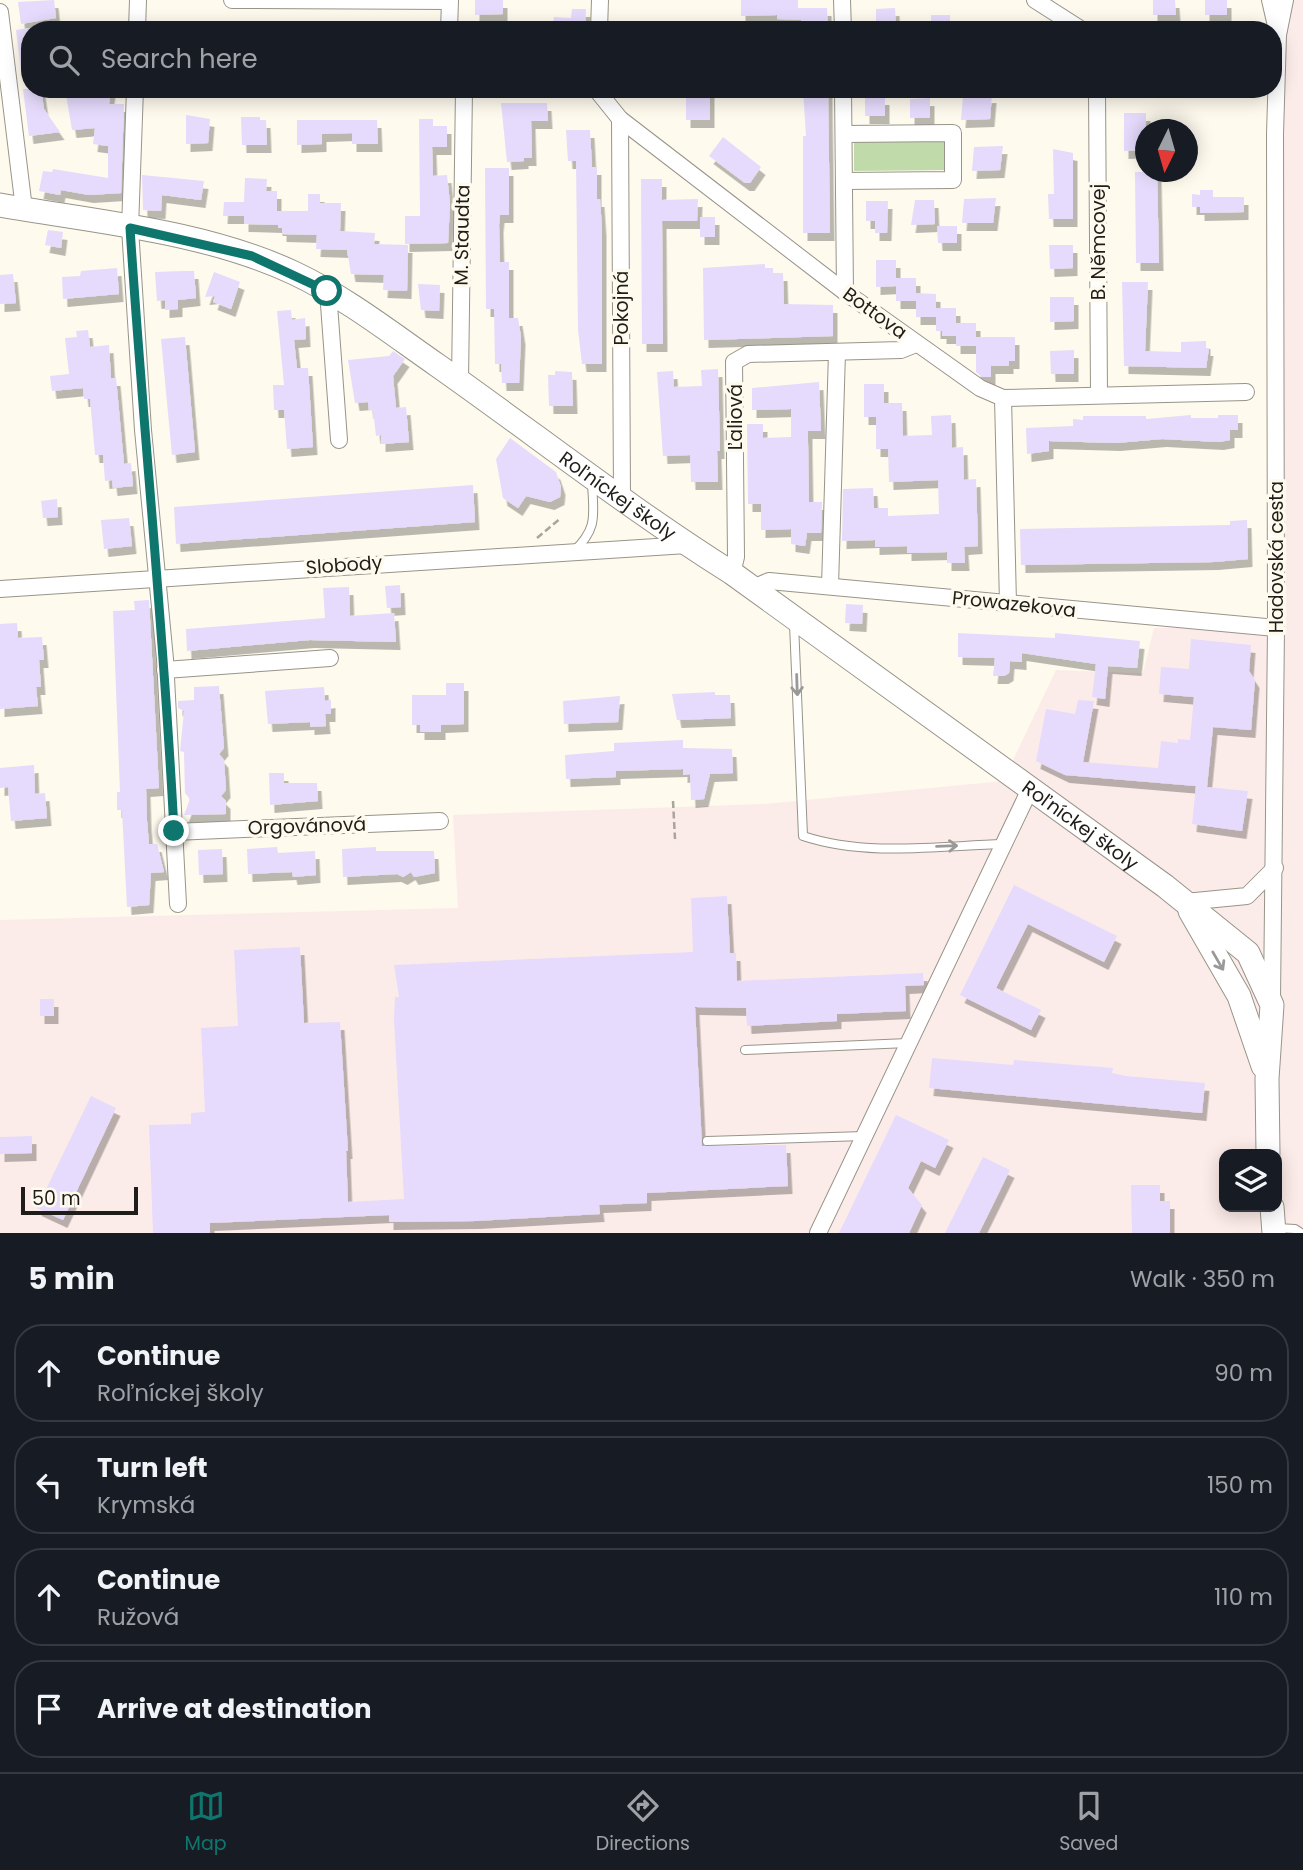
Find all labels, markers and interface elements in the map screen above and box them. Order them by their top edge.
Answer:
search box [21,21,1282,98]
icon: search [45,41,83,79]
text: Search here [101,41,258,77]
north arrow [1135,119,1198,182]
street label: M. Staudta [448,184,476,286]
street label: B. Němcovej [1085,184,1112,300]
street label: Pokojná [608,271,635,345]
route start [311,275,342,306]
street label: Bottova [837,281,913,345]
street label: Ľaliová [722,384,749,450]
street label: Roľníckej školy [554,444,682,547]
street label: Hadovská cesta [1263,481,1290,633]
street label: Slobody [305,549,383,581]
street label: Prowazekova [951,584,1077,624]
one-way arrow [790,674,803,697]
street label: Roľníckej školy [1017,774,1144,876]
street label: Orgovánová [247,810,367,842]
route end [158,815,189,846]
one-way arrow [936,839,959,852]
one-way arrow [1212,951,1226,971]
map controls [1219,1149,1282,1212]
button: layers [1219,1149,1282,1212]
scale bar [21,1184,138,1216]
text: 50 m [32,1185,81,1212]
text: 5 min [28,1257,115,1300]
text: Walk · 350 m [1130,1263,1275,1295]
text: Continue [97,1338,220,1374]
icon: ahead [30,1354,68,1392]
text: 90 m [1214,1357,1273,1389]
text: Roľníckej školy [97,1377,264,1409]
text: Turn left [97,1450,208,1486]
icon: left [30,1466,68,1504]
text: 150 m [1207,1469,1273,1501]
text: Krymská [97,1489,195,1521]
text: Continue [97,1562,220,1598]
icon: ahead [30,1578,68,1616]
text: 110 m [1214,1581,1273,1613]
text: Ružová [97,1601,179,1633]
icon: arrive [30,1690,68,1728]
text: Arrive at destination [97,1691,372,1727]
tab: Map [185,1787,227,1858]
tab: Directions [596,1787,690,1858]
tab: Saved [1059,1787,1118,1858]

